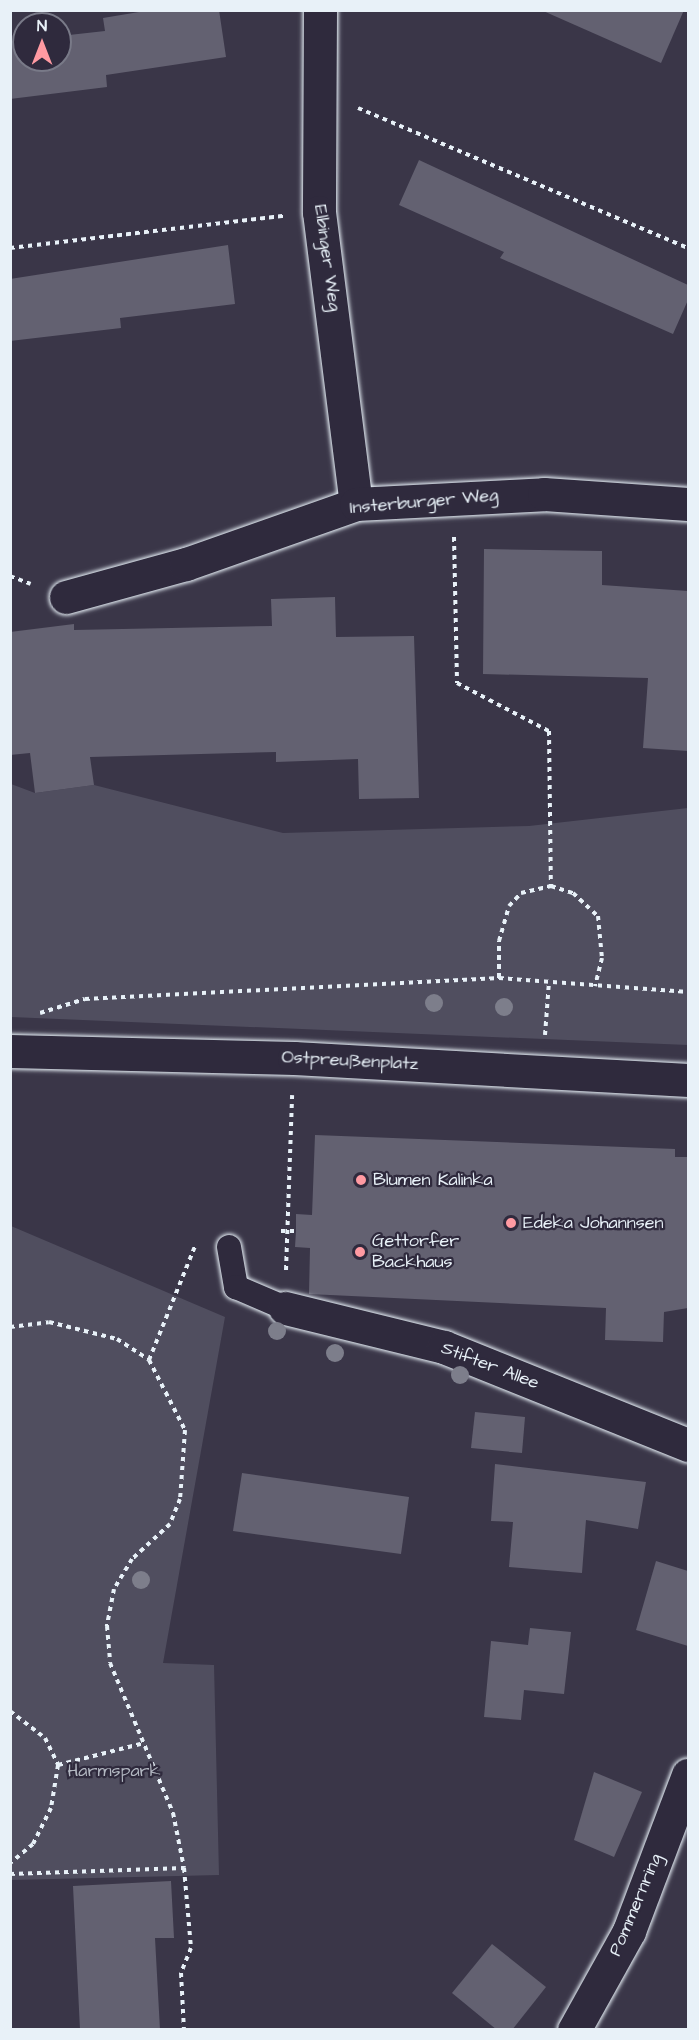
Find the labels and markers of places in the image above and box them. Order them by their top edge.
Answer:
place label: Blumen Kalinka [373,1169,493,1191]
marker: Blumen Kalinka [354,1173,368,1187]
place label: Edeka Johannsen [523,1212,664,1234]
marker: Edeka Johannsen [504,1216,518,1230]
place label: Gettorfer Backhaus [372,1231,459,1274]
marker: Gettorfer Backhaus [353,1245,367,1259]

